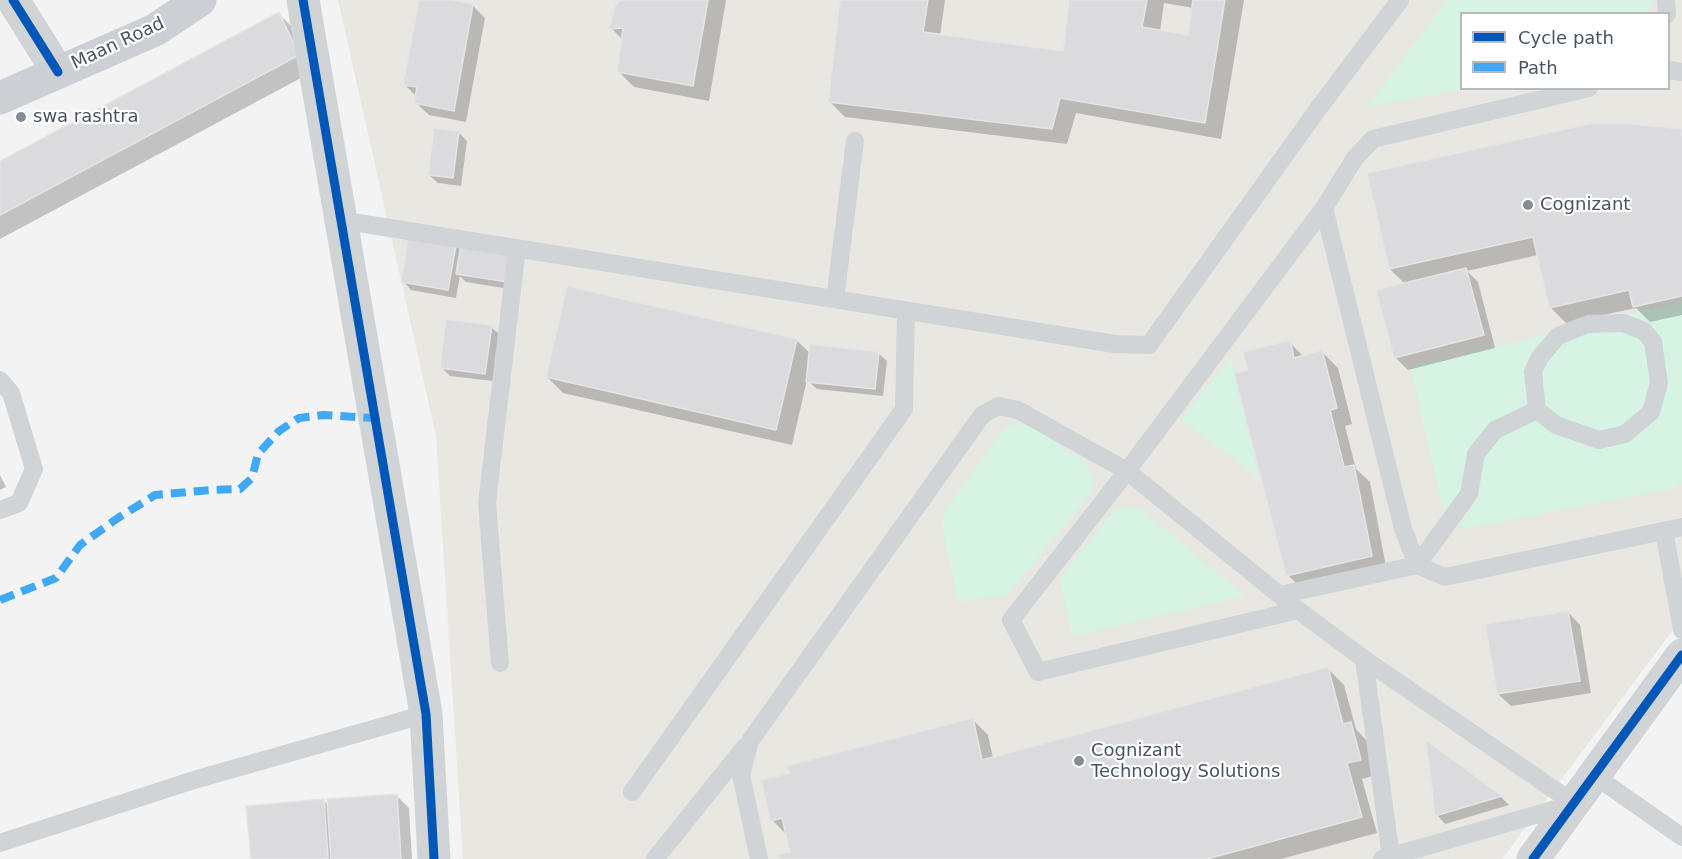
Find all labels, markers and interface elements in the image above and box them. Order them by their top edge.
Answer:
legend [1460,12,1670,90]
street label: Maan Road [68,13,168,75]
text: Cycle path [1518,27,1614,48]
text: Path [1518,57,1558,78]
place label: swa rashtra [33,106,139,128]
marker: swa rashtra [14,110,28,124]
place label: Cognizant [1540,194,1630,216]
marker: Cognizant [1521,198,1535,212]
place label: Cognizant Technology Solutions [1091,740,1280,783]
marker: Cognizant Technology Solutions [1072,754,1086,768]

